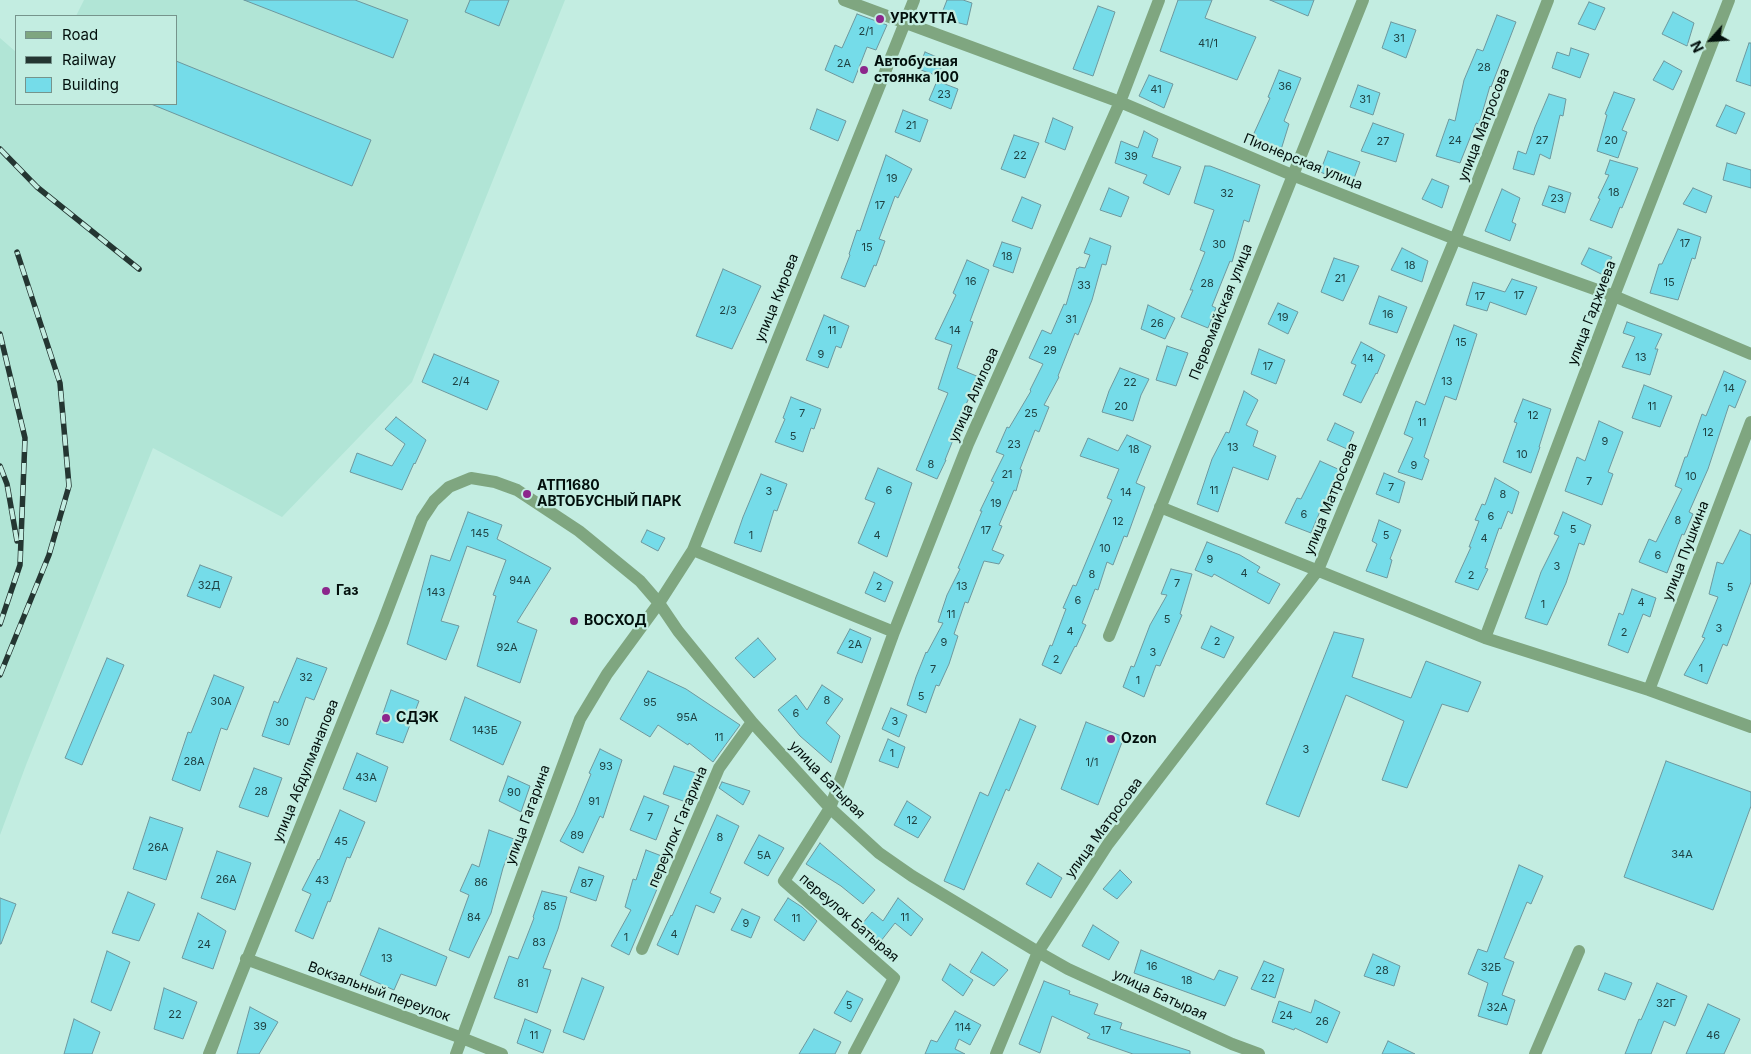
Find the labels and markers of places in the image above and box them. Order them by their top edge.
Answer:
place label: УРКУТТА [890,11,957,27]
marker: УРКУТТА [874,13,886,25]
place label: Автобусная стоянка 100 [874,54,959,86]
marker: Автобусная стоянка 100 [858,64,870,76]
place label: АТП1680 АВТОБУСНЫЙ ПАРК [537,478,681,511]
marker: АТП1680 АВТОБУСНЫЙ ПАРК [521,488,533,500]
place label: Газ [336,583,359,599]
marker: Газ [320,585,332,597]
place label: ВОСХОД [584,613,647,629]
marker: ВОСХОД [568,615,580,627]
place label: СДЭК [396,710,439,726]
marker: СДЭК [380,712,392,724]
place label: Ozon [1121,731,1157,747]
marker: Ozon [1105,733,1117,745]

